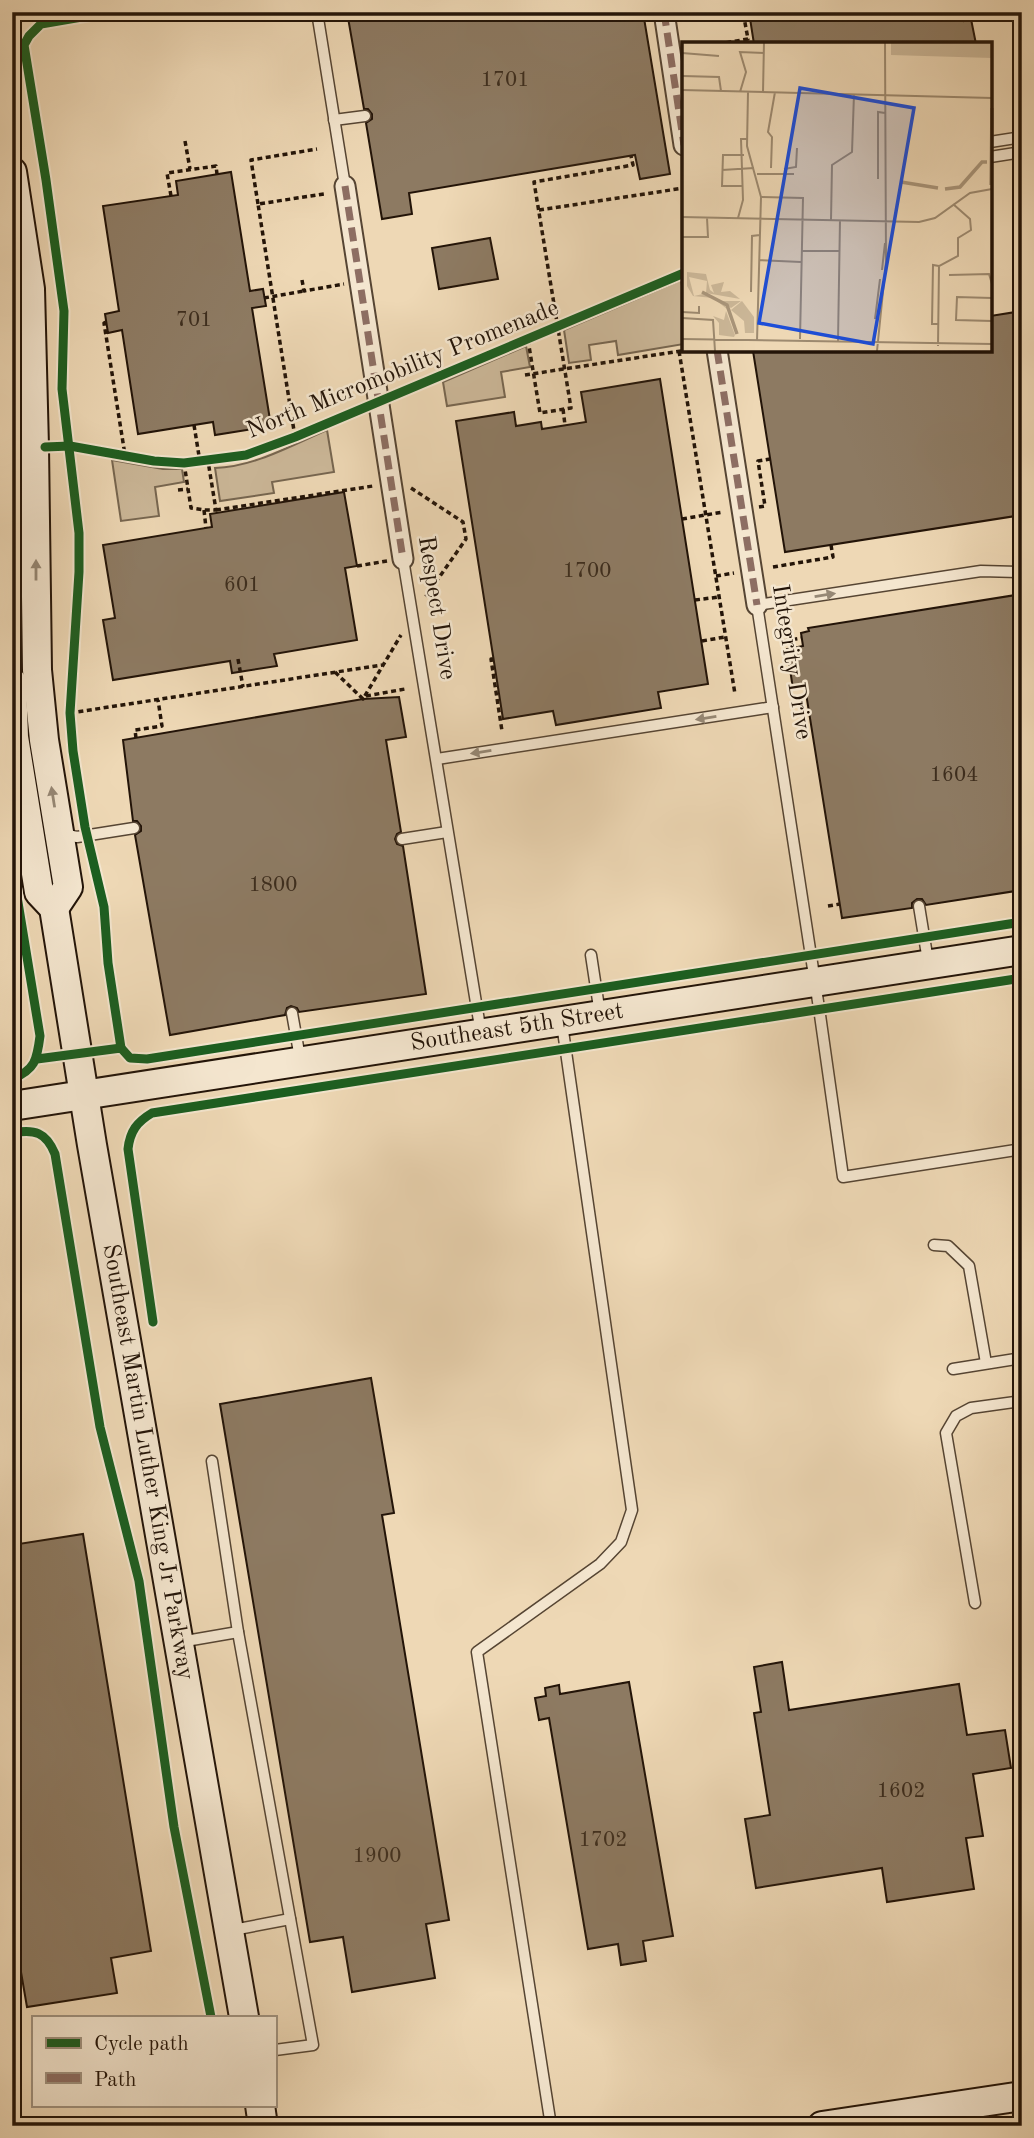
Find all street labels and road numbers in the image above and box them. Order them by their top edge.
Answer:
street label: North Micromobility Promenade [244,296,562,444]
street label: Respect Drive [413,534,459,682]
street label: Integrity Drive [767,583,815,741]
street label: Southeast 5th Street [409,1000,625,1056]
street label: Southeast Martin Luther King Jr Parkway [97,1242,197,1682]

